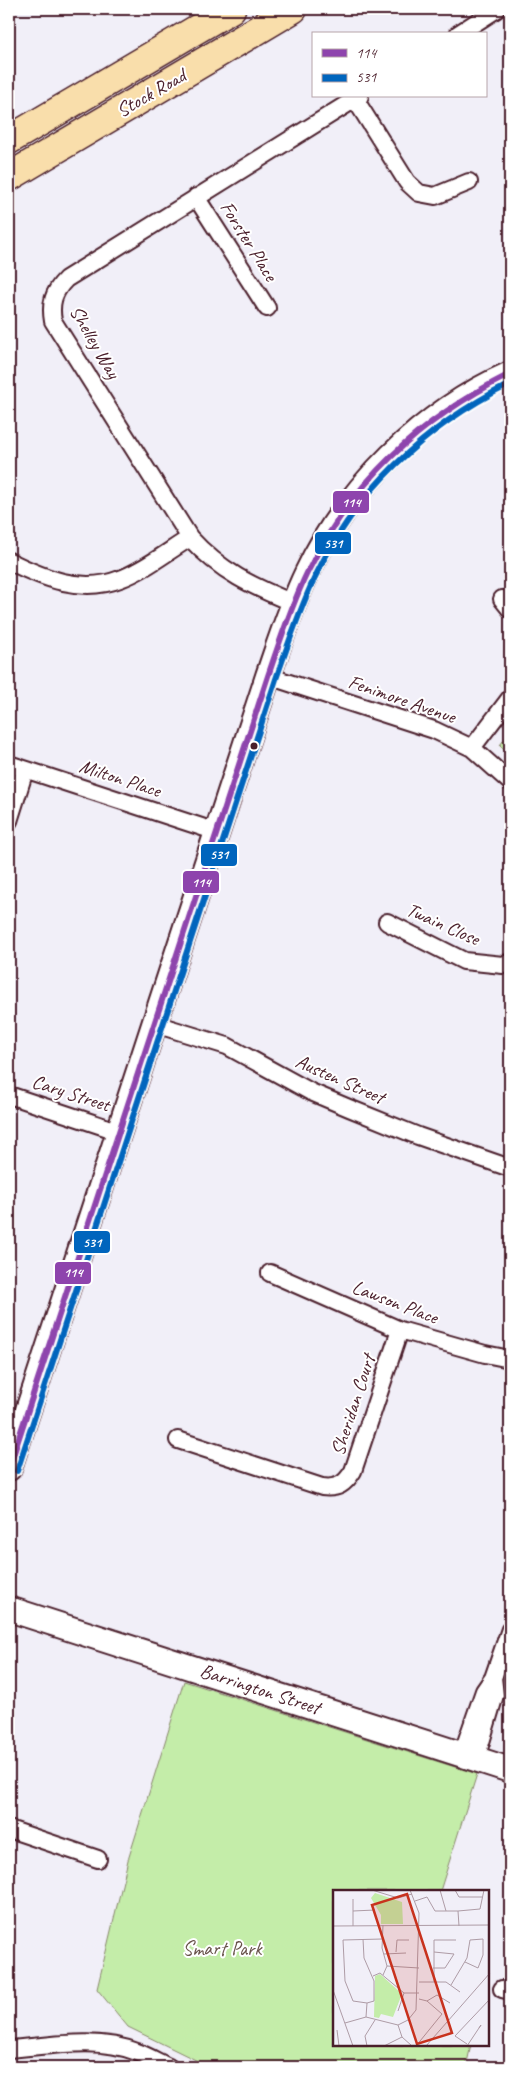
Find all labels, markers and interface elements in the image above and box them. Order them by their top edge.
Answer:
legend [312,32,486,98]
text: 114 [356,44,378,63]
street label: Stock Road [112,62,193,123]
text: 531 [356,68,378,87]
street label: Forster Place [215,196,284,287]
street label: Shelley Way [64,301,126,384]
line badge: 114 [332,490,370,514]
text: 114 [342,494,362,511]
line badge: 531 [314,531,352,555]
text: 531 [324,535,344,552]
street label: Fenimore Avenue [345,669,460,730]
unlabelled marker [249,741,259,751]
street label: Milton Place [76,753,165,803]
line badge: 531 [200,843,238,867]
text: 531 [210,846,230,863]
line badge: 114 [182,870,220,894]
text: 114 [192,874,212,891]
street label: Twain Close [403,897,485,952]
street label: Austen Street [292,1048,391,1111]
street label: Cary Street [29,1069,115,1118]
line badge: 531 [73,1230,111,1254]
text: 531 [83,1234,103,1251]
line badge: 114 [54,1261,92,1285]
text: 114 [64,1264,84,1281]
street label: Lawson Place [349,1274,443,1330]
street label: Sheridan Court [325,1348,382,1459]
street label: Barrington Street [197,1658,326,1721]
inset map [333,1890,489,2046]
park label: Smart Park [182,1936,263,1961]

